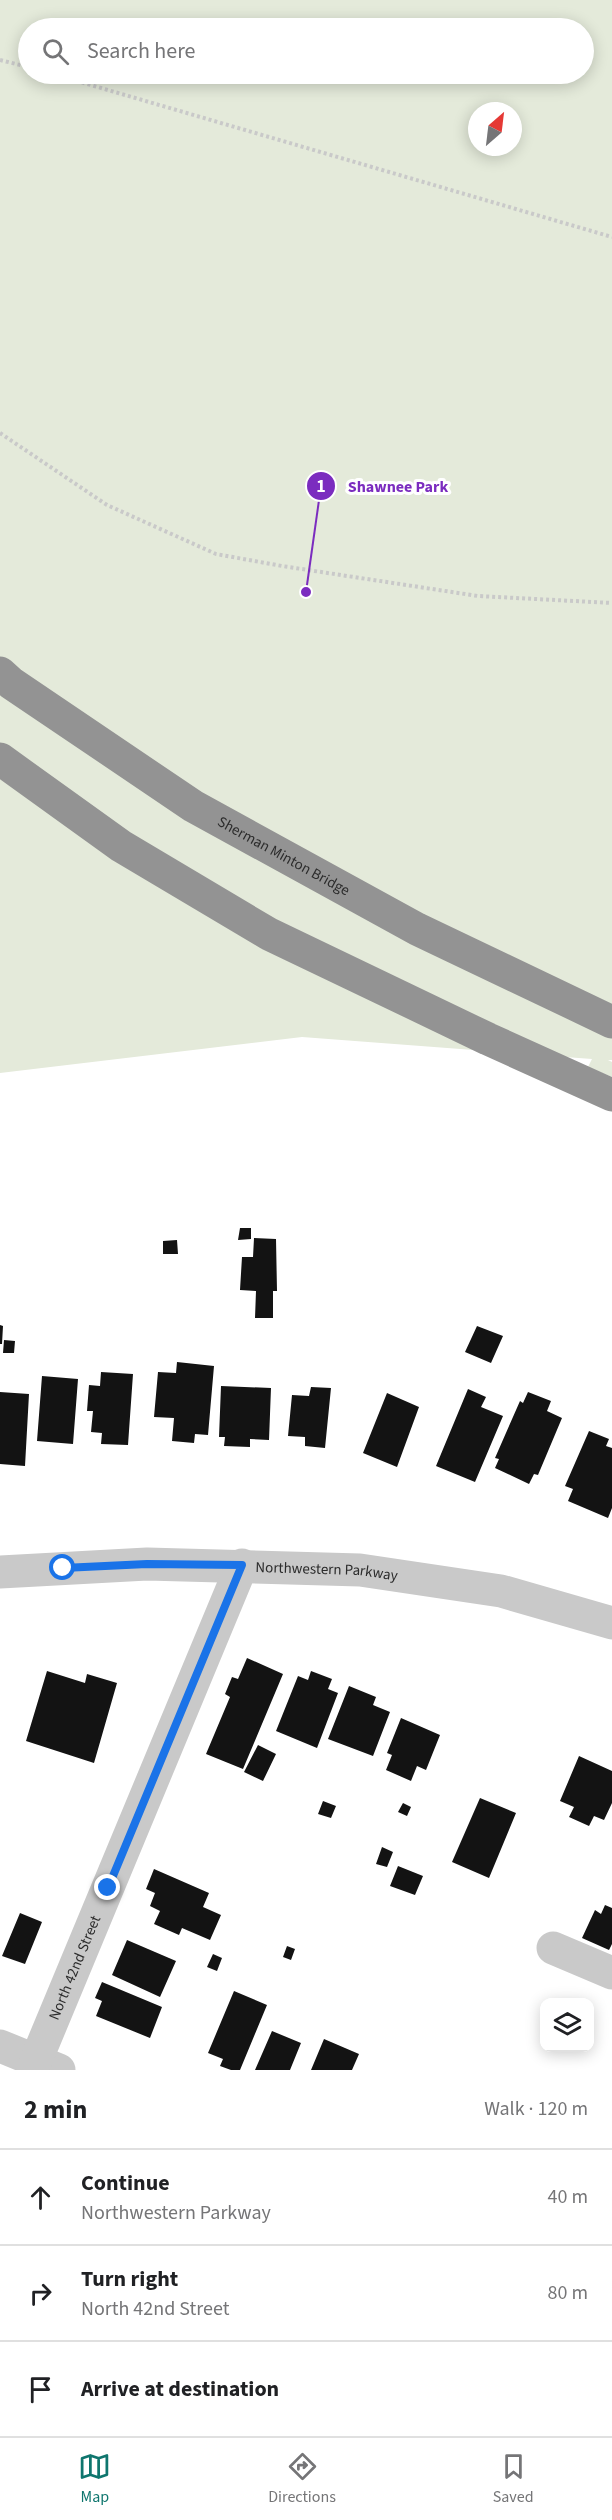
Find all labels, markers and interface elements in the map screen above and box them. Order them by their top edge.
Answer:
search box [18,18,594,84]
icon: search [39,35,72,68]
text: Search here [87,35,195,67]
north arrow [468,102,522,156]
callout: Shawnee Park [306,469,461,503]
text: 1 [316,474,326,499]
text: Shawnee Park [348,476,448,498]
street label: Sherman Minton Bridge [214,811,354,901]
route start [49,1554,75,1580]
street label: Northwestern Parkway [255,1557,399,1586]
route end [94,1874,120,1900]
street label: North 42nd Street [44,1912,106,2023]
map controls [540,1998,594,2052]
button: layers [540,1998,594,2052]
text: 2 min [24,2091,87,2128]
text: Walk · 120 m [484,2095,588,2123]
text: Continue [81,2167,170,2199]
icon: ahead [24,2181,57,2214]
text: 40 m [548,2183,588,2211]
text: Northwestern Parkway [81,2199,271,2227]
text: Turn right [81,2263,178,2295]
icon: right [24,2277,57,2310]
text: 80 m [548,2279,588,2307]
text: North 42nd Street [81,2295,229,2323]
icon: arrive [24,2373,57,2406]
text: Arrive at destination [81,2373,279,2405]
tab: Map [78,2450,111,2508]
tab: Directions [268,2450,336,2508]
tab: Saved [493,2450,534,2508]

